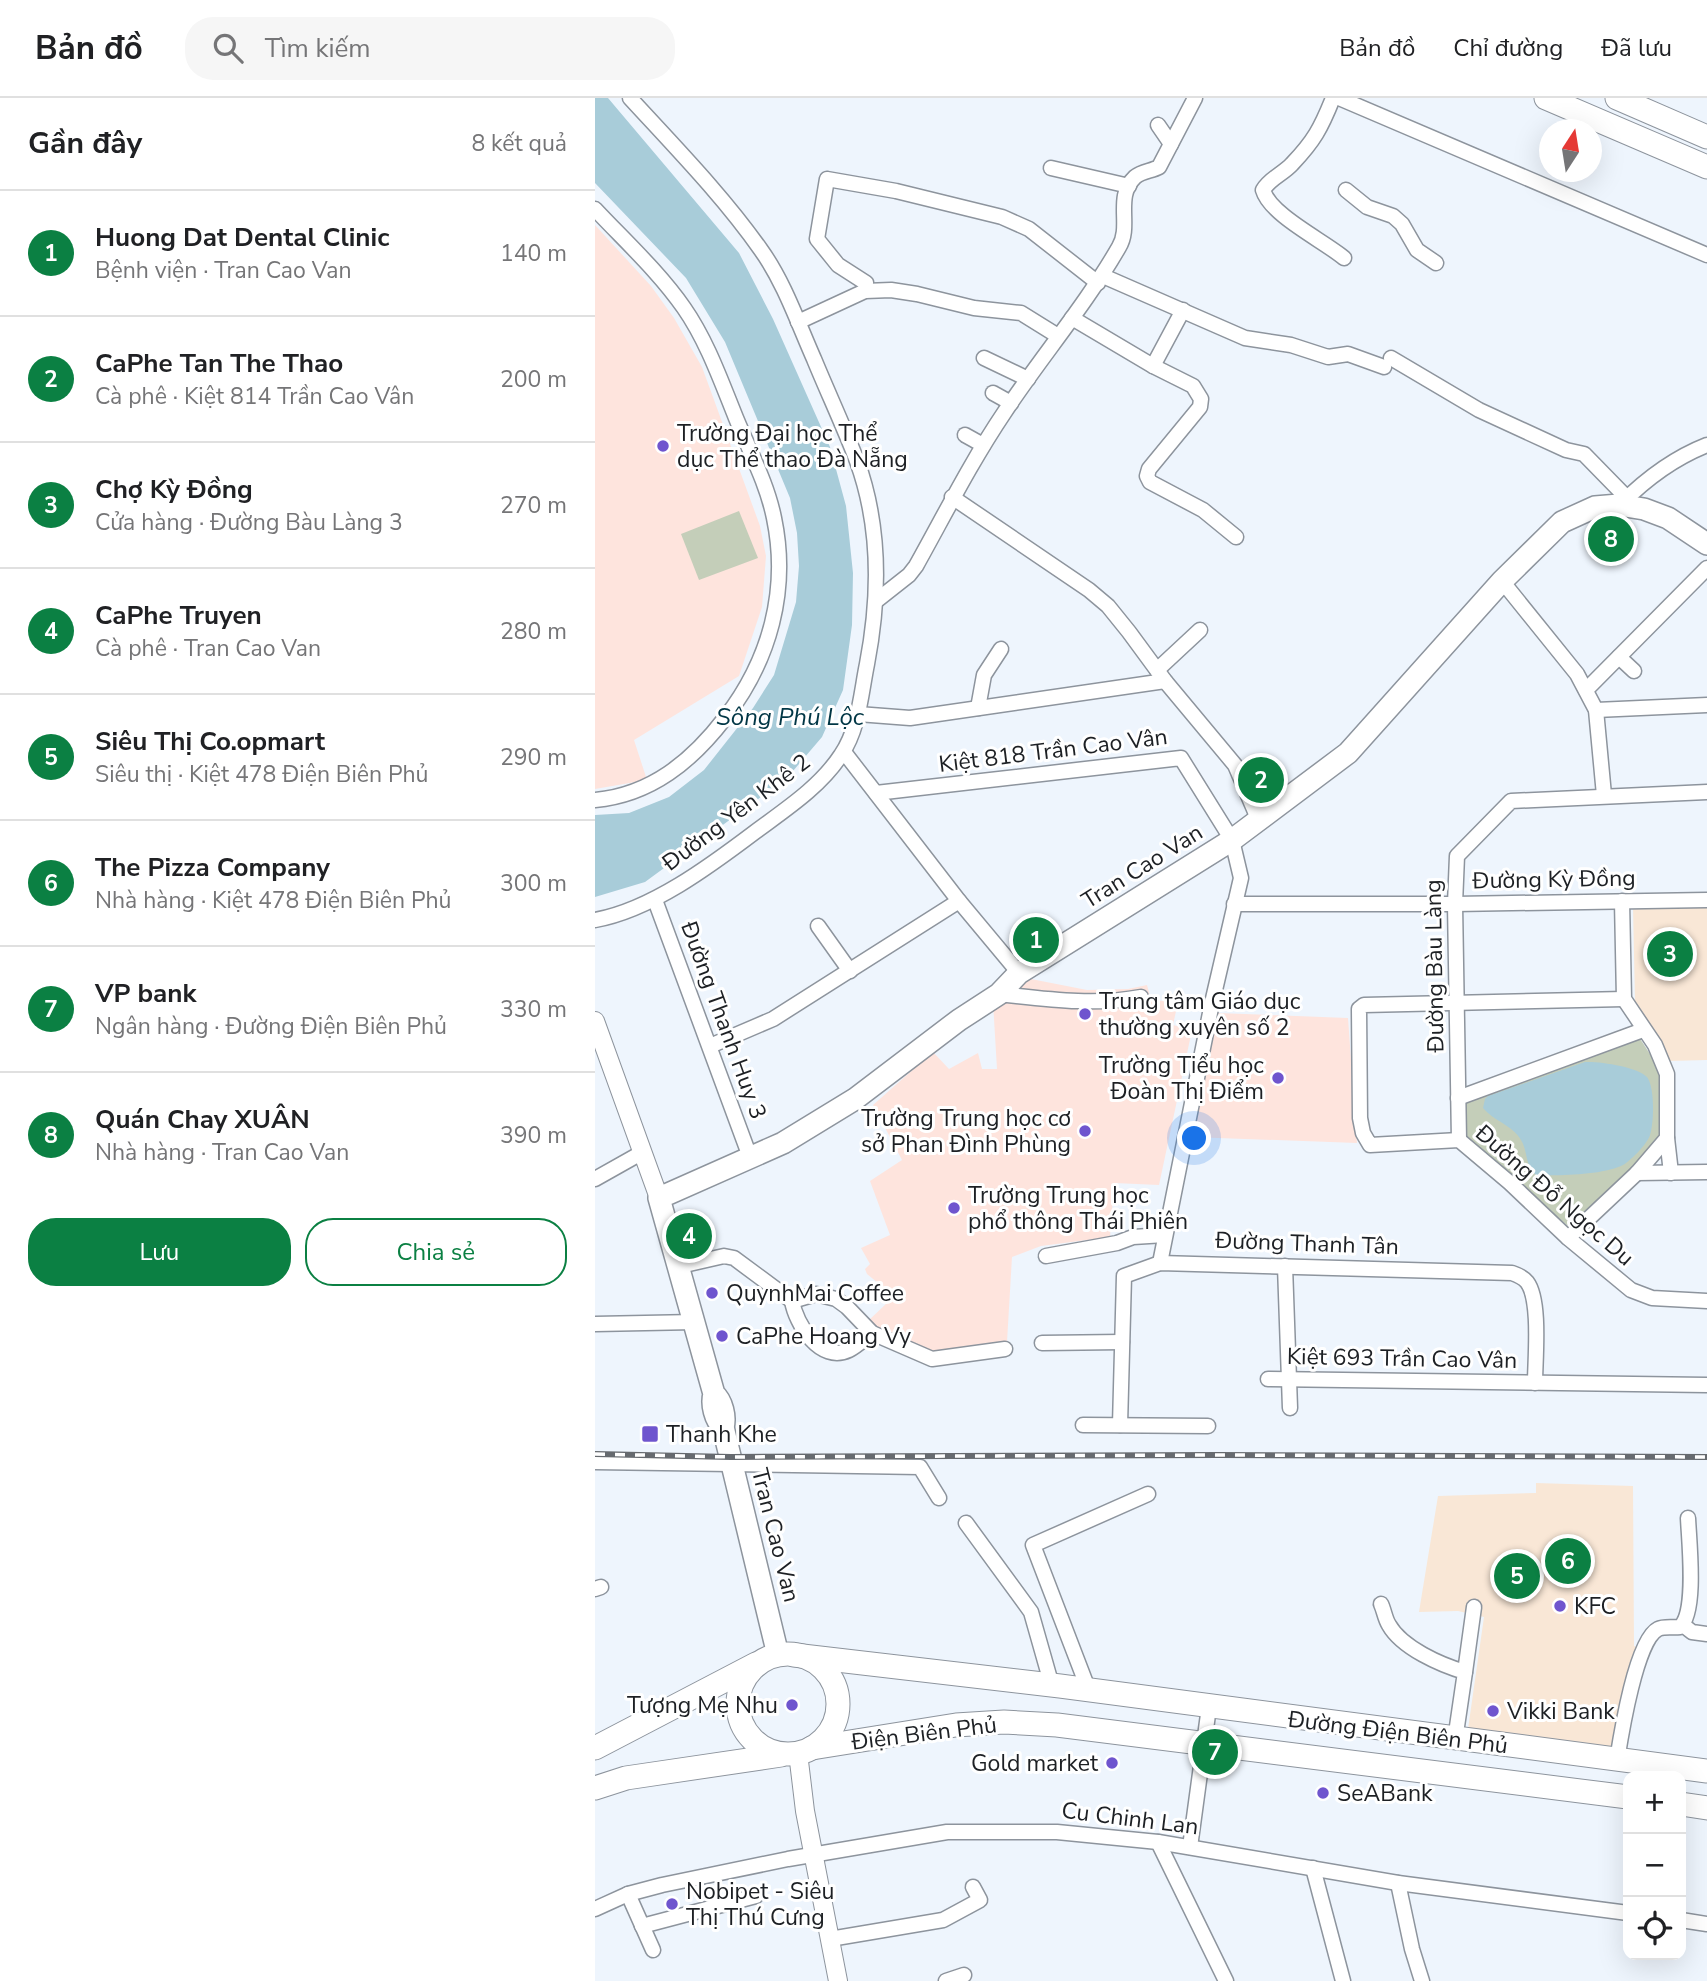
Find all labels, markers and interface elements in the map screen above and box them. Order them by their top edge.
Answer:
search box [185,17,675,80]
text: Bản đồ [35,26,143,71]
icon: search [209,29,247,67]
text: Tìm kiếm [265,31,371,66]
text: Bản đồ [1339,32,1415,64]
text: Chỉ đường [1453,32,1563,64]
text: Đã lưu [1601,32,1672,64]
north arrow [1539,119,1602,182]
text: Gần đây [28,123,142,164]
text: 8 kết quả [471,128,567,159]
text: Huong Dat Dental Clinic [95,220,389,255]
text: 1 [44,238,58,269]
text: 140 m [500,238,567,269]
text: Bệnh viện · Tran Cao Van [95,255,352,286]
text: CaPhe Tan The Thao [95,346,343,381]
text: 2 [44,364,58,395]
text: 200 m [500,364,567,395]
text: Cà phê · Kiệt 814 Trần Cao Vân [95,381,414,412]
place label: Trường Đại học Thể dục Thể thao Đà Nẵng [677,418,908,475]
marker: Trường Đại học Thể dục Thể thao Đà Nẵng [655,438,671,454]
text: Chợ Kỳ Đồng [95,472,253,507]
text: 3 [44,490,58,521]
text: 270 m [500,490,567,521]
text: Cửa hàng · Đường Bàu Làng 3 [95,507,403,538]
pin: 8 [1588,513,1634,565]
text: CaPhe Truyen [95,598,262,633]
text: 4 [44,616,58,647]
text: 280 m [500,616,567,647]
text: Cà phê · Tran Cao Van [95,633,321,664]
water label: Sông Phú Lộc [716,701,865,733]
street label: Kiệt 818 Trần Cao Vân [937,721,1169,780]
text: Siêu Thị Co.opmart [95,724,325,759]
text: 5 [44,742,58,773]
text: 290 m [500,742,567,773]
street label: Đường Yên Khê 2 [655,747,817,879]
pin: 2 [1238,754,1284,806]
text: Siêu thị · Kiệt 478 Điện Biên Phủ [95,759,429,790]
street label: Tran Cao Van [1076,817,1209,916]
text: The Pizza Company [95,850,330,885]
street label: Đường Kỳ Đồng [1471,863,1636,896]
text: 6 [44,868,58,899]
text: 300 m [500,868,567,899]
street label: Đường Bàu Làng [1417,879,1452,1054]
text: Nhà hàng · Kiệt 478 Điện Biên Phủ [95,885,452,916]
pin: 1 [1013,914,1059,966]
street label: Đường Thanh Huy 3 [673,916,774,1123]
pin: 3 [1647,928,1693,980]
text: VP bank [95,976,196,1011]
place label: Trung tâm Giáo dục thường xuyên số 2 [1099,986,1301,1043]
text: 7 [44,994,58,1025]
text: 330 m [500,994,567,1025]
marker: Trung tâm Giáo dục thường xuyên số 2 [1077,1006,1093,1022]
text: Ngân hàng · Đường Điện Biên Phủ [95,1011,447,1042]
place label: Trường Tiểu học Đoàn Thị Điểm [1099,1050,1264,1107]
marker: Trường Tiểu học Đoàn Thị Điểm [1270,1070,1286,1086]
text: Quán Chay XUÂN [95,1102,310,1137]
place label: Trường Trung học cơ sở Phan Đình Phùng [861,1103,1071,1160]
street label: Đường Đỗ Ngọc Du [1468,1117,1641,1273]
text: 8 [44,1120,58,1151]
text: 390 m [500,1120,567,1151]
your location [1177,1121,1211,1155]
marker: Trường Trung học cơ sở Phan Đình Phùng [1077,1123,1093,1139]
text: Nhà hàng · Tran Cao Van [95,1137,349,1168]
place label: Trường Trung học phổ thông Thái Phiên [968,1180,1188,1237]
marker: Trường Trung học phổ thông Thái Phiên [946,1200,962,1216]
pin: 4 [666,1210,712,1262]
button: Lưu [28,1218,291,1286]
button: Chia sẻ [305,1218,567,1286]
street label: Đường Thanh Tân [1214,1225,1399,1262]
place label: QuynhMai Coffee [726,1278,904,1309]
marker: QuynhMai Coffee [704,1285,720,1301]
place label: CaPhe Hoang Vy [736,1321,911,1352]
marker: CaPhe Hoang Vy [714,1328,730,1344]
street label: Kiệt 693 Trần Cao Vân [1287,1341,1517,1376]
place label: Thanh Khe [666,1419,777,1450]
marker: Thanh Khe [640,1424,660,1444]
street label: Tran Cao Van [744,1465,807,1605]
pin: 6 [1545,1535,1591,1587]
pin: 5 [1494,1550,1540,1602]
place label: KFC [1574,1591,1616,1622]
marker: KFC [1552,1598,1568,1614]
place label: Tượng Mẹ Nhu [627,1690,778,1721]
place label: Vikki Bank [1506,1696,1615,1727]
marker: Tượng Mẹ Nhu [784,1697,800,1713]
street label: Đường Điện Biên Phủ [1285,1703,1510,1761]
marker: Vikki Bank [1485,1703,1501,1719]
street label: Điện Biên Phủ [849,1709,999,1758]
pin: 7 [1192,1726,1238,1778]
place label: Gold market [971,1748,1099,1779]
marker: Gold market [1104,1755,1120,1771]
map controls [1623,1771,1686,1960]
button: + [1623,1771,1686,1834]
place label: SeABank [1337,1778,1433,1809]
marker: SeABank [1315,1785,1331,1801]
street label: Cu Chinh Lan [1060,1795,1200,1842]
button: − [1623,1834,1686,1897]
place label: Nobipet - Siêu Thị Thú Cưng [686,1876,834,1933]
marker: Nobipet - Siêu Thị Thú Cưng [664,1896,680,1912]
button: locate [1623,1897,1686,1960]

